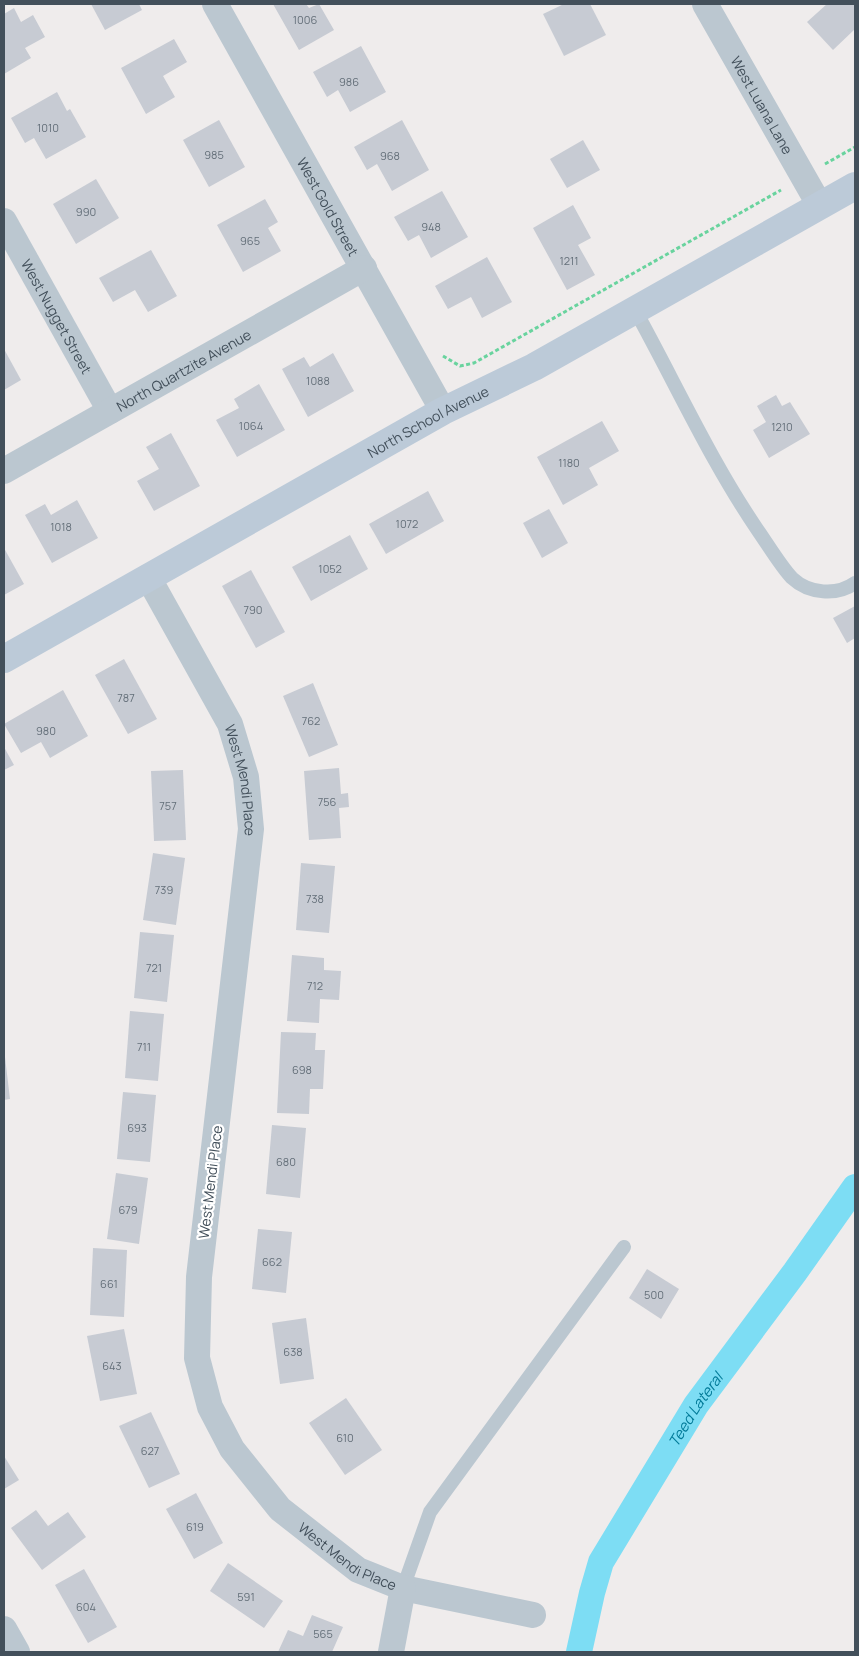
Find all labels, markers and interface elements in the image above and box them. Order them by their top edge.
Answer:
house number: 1006 [293,12,317,27]
street label: West Luana Lane [727,52,798,157]
house number: 986 [339,74,359,89]
house number: 1010 [37,120,59,135]
house number: 985 [204,147,224,162]
house number: 968 [380,148,400,163]
street label: West Gold Street [293,154,364,259]
house number: 990 [76,204,96,219]
house number: 948 [421,219,441,234]
house number: 965 [240,233,260,248]
house number: 1211 [559,253,579,268]
street label: West Nugget Street [18,255,97,377]
street label: North Quartzite Avenue [113,324,254,415]
house number: 1088 [306,373,330,388]
street label: North School Avenue [364,381,492,461]
house number: 1064 [239,418,263,433]
house number: 1210 [771,419,793,434]
house number: 1180 [558,455,580,470]
house number: 1072 [396,516,418,531]
house number: 1018 [50,519,72,534]
house number: 1052 [318,561,342,576]
house number: 790 [243,602,263,617]
house number: 787 [117,690,135,705]
house number: 762 [302,713,320,728]
street label: West Mendi Place [221,722,261,837]
house number: 980 [36,723,56,738]
house number: 756 [318,794,337,809]
house number: 757 [159,798,177,813]
house number: 739 [155,882,173,897]
house number: 738 [306,891,324,906]
house number: 721 [146,960,162,975]
house number: 712 [307,978,323,993]
house number: 711 [137,1039,151,1054]
house number: 698 [292,1062,312,1077]
house number: 693 [127,1120,147,1135]
street label: West Mendi Place [194,1124,226,1240]
house number: 680 [276,1154,296,1169]
house number: 679 [118,1202,138,1217]
house number: 662 [262,1254,282,1269]
house number: 661 [100,1276,118,1291]
house number: 500 [644,1287,664,1302]
house number: 638 [283,1344,303,1359]
house number: 643 [102,1358,122,1373]
water label: Teed Lateral [663,1366,729,1450]
house number: 610 [336,1430,354,1445]
house number: 627 [141,1443,159,1458]
street label: West Mendi Place [295,1518,400,1594]
house number: 619 [186,1519,204,1534]
house number: 591 [237,1589,255,1604]
house number: 604 [76,1599,96,1614]
house number: 565 [313,1626,333,1641]

